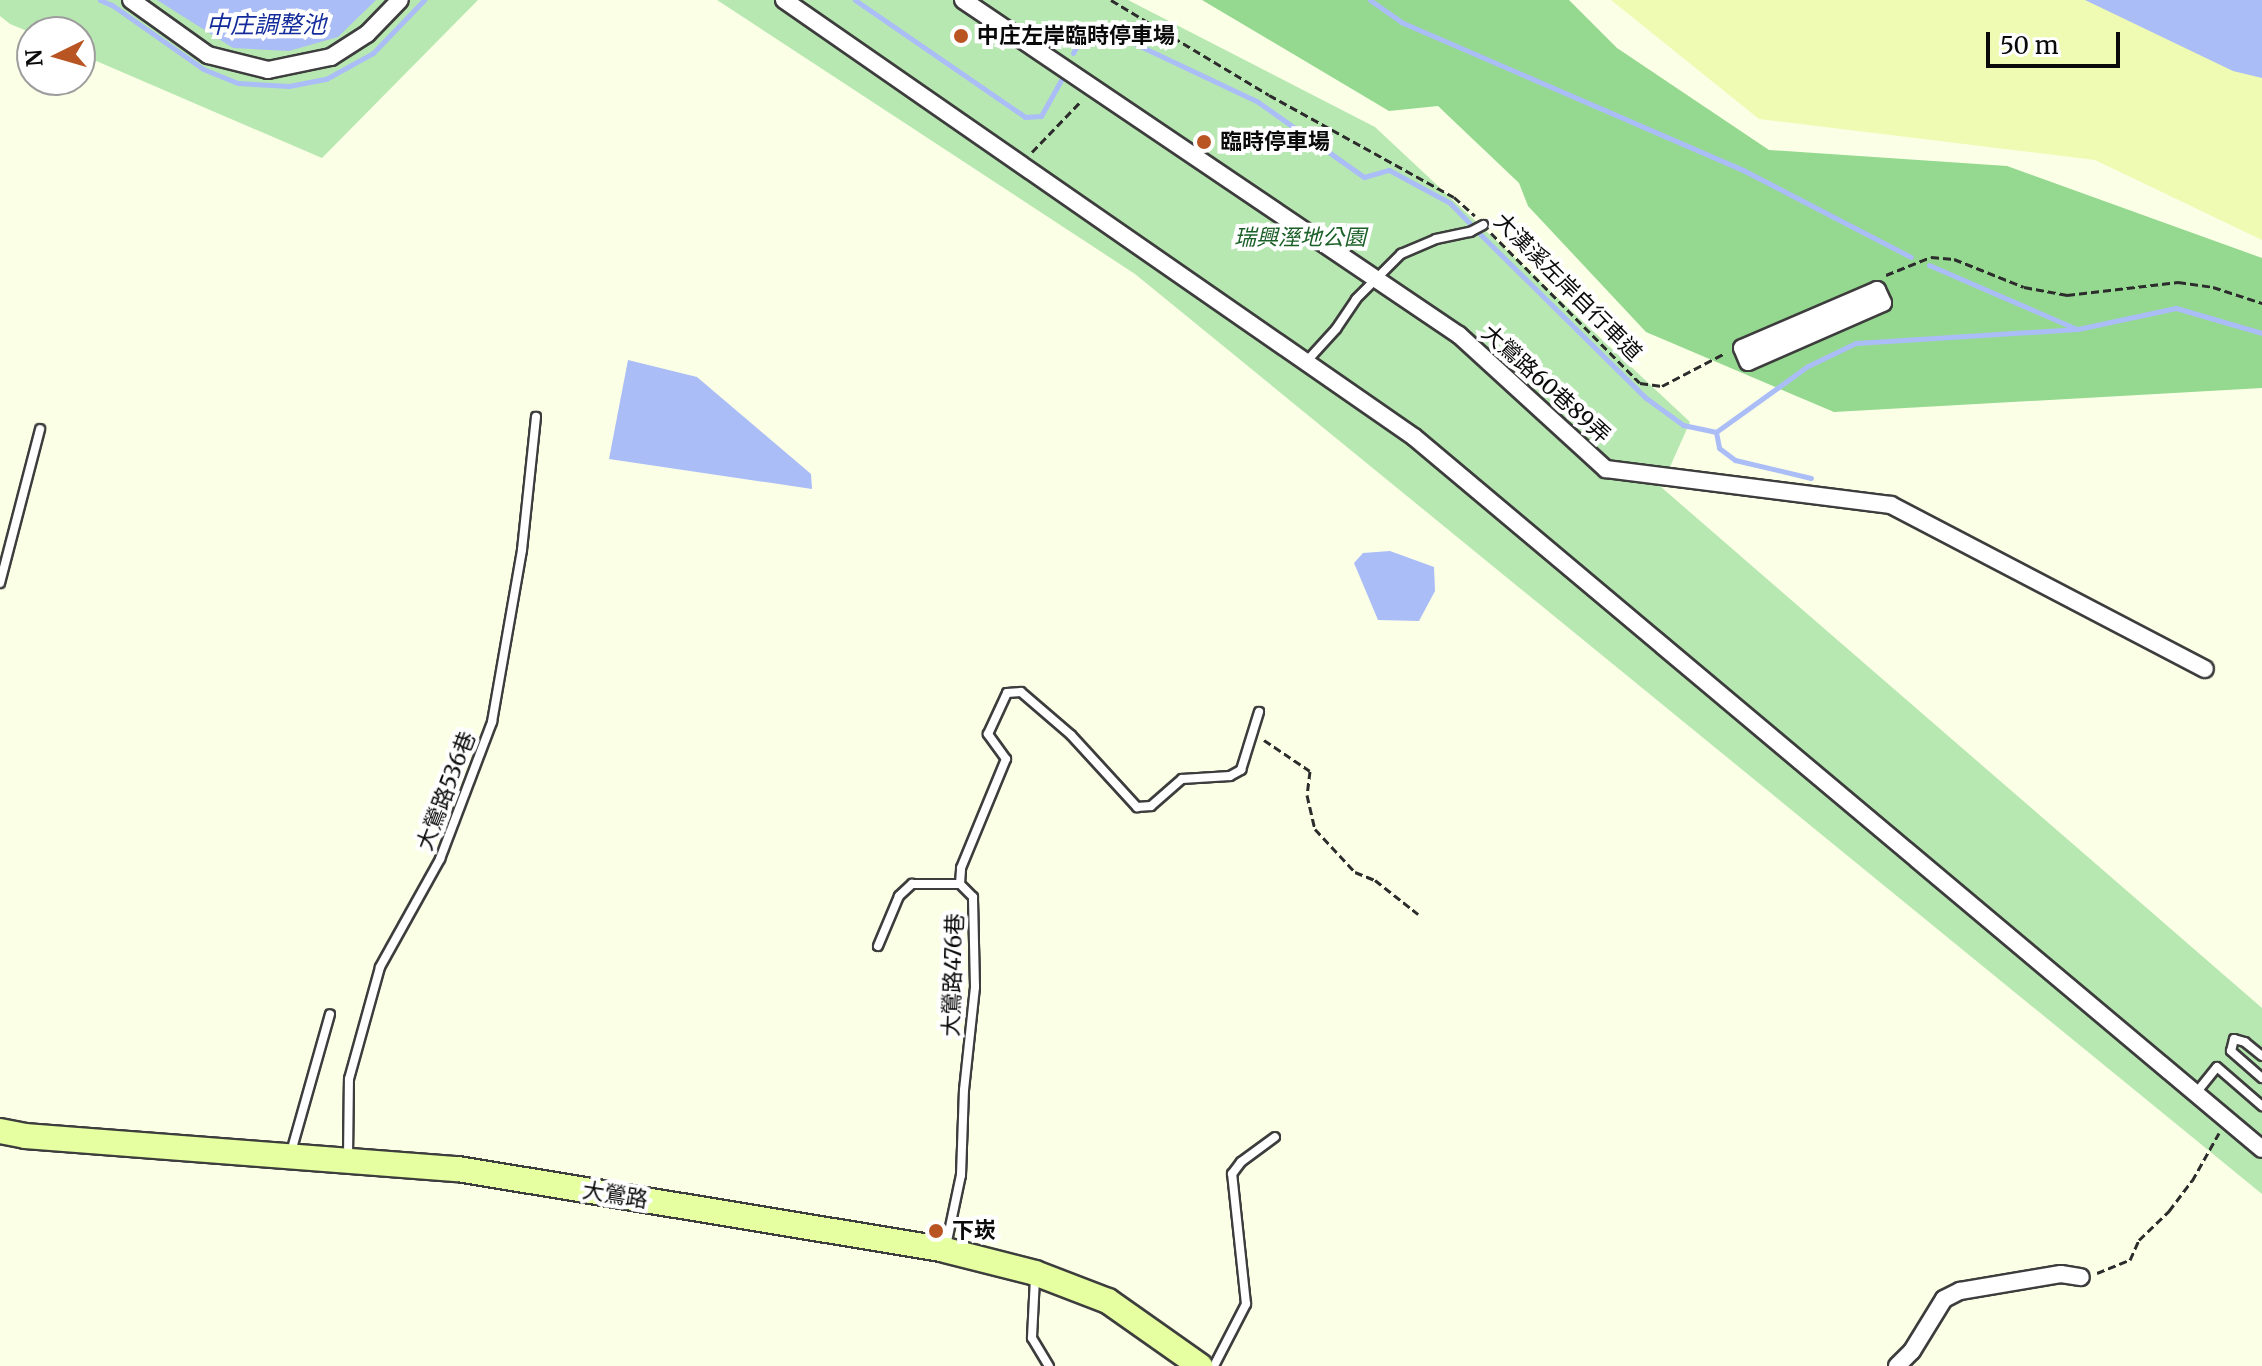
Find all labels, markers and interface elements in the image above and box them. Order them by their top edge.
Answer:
water label: 中庄調整池 [206,11,326,39]
north arrow [16,16,96,96]
scale bar [1990,16,2124,66]
place label: 中庄左岸臨時停車場 [977,23,1175,49]
marker: 中庄左岸臨時停車場 [952,27,970,45]
text: 50 m [2000,30,2059,61]
text: N [19,48,49,68]
place label: 臨時停車場 [1220,129,1330,155]
marker: 臨時停車場 [1195,133,1213,151]
street label: 大漢溪左岸自行車道 [1489,208,1647,366]
park label: 瑞興溼地公園 [1234,225,1366,251]
street label: 大鶯路60巷89弄 [1476,319,1616,449]
street label: 大鶯路536巷 [411,728,481,854]
street label: 大鶯路476巷 [938,913,968,1037]
street label: 大鶯路 [580,1177,650,1213]
place label: 下崁 [952,1218,996,1244]
marker: 下崁 [927,1222,945,1240]

